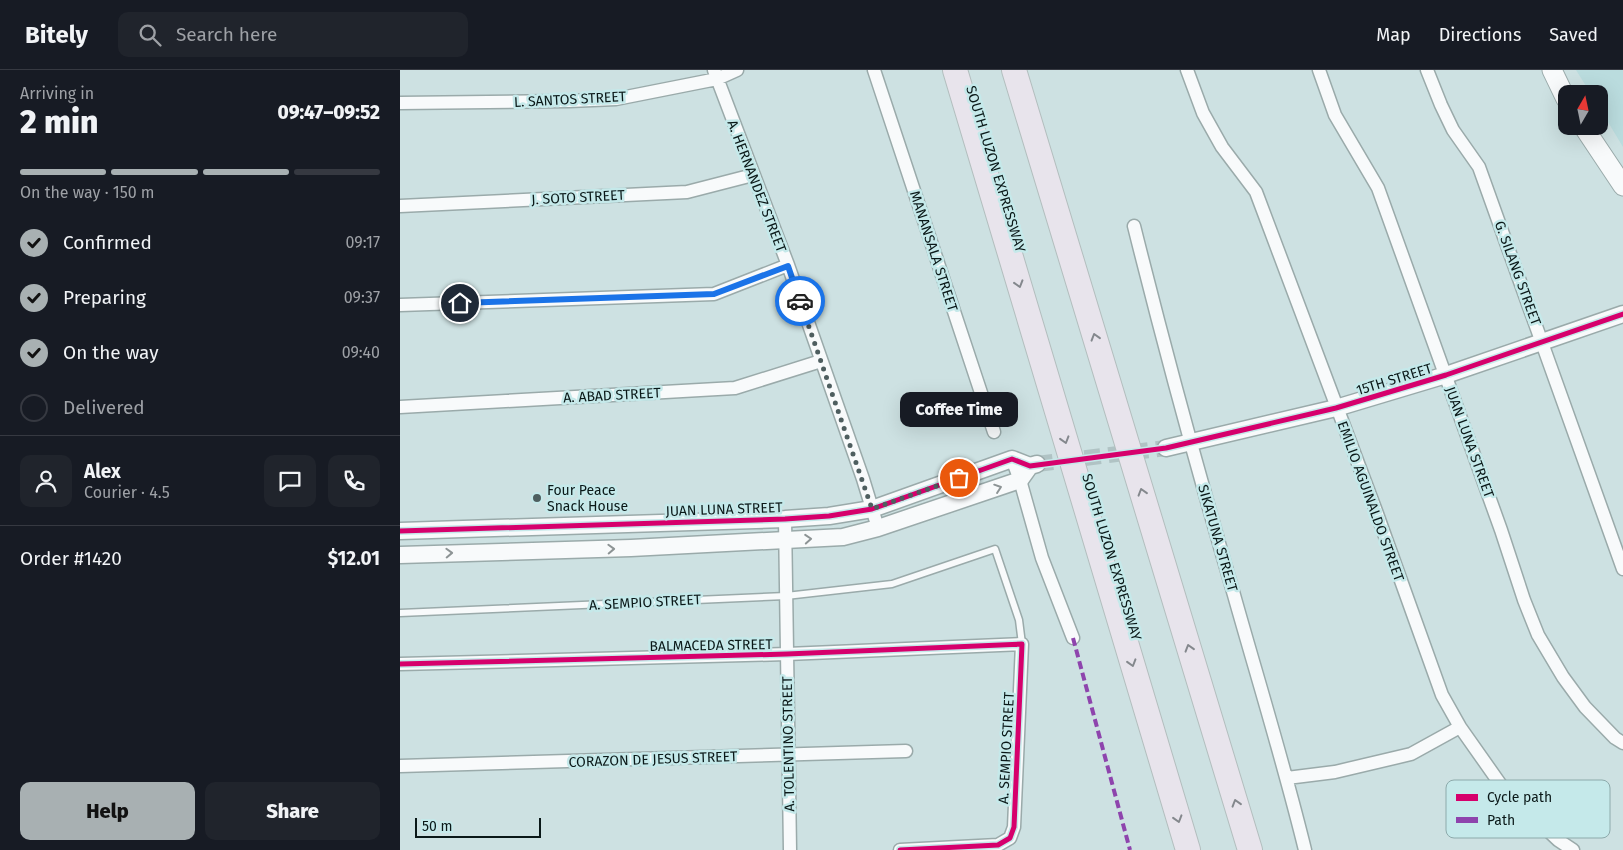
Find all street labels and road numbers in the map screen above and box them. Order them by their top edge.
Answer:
street label: SOUTH LUZON EXPRESSWAY [962,84,1029,255]
street label: L. SANTOS STREET [514,88,627,111]
street label: A. HERNANDEZ STREET [723,118,790,255]
street label: J. SOTO STREET [531,187,626,208]
street label: MANANSALA STREET [906,189,961,314]
street label: G. SILANG STREET [1491,219,1545,328]
street label: 15TH STREET [1354,360,1435,399]
street label: A. ABAD STREET [563,384,662,407]
street label: JUAN LUNA STREET [1442,384,1498,501]
street label: EMILIO AGUINALDO STREET [1334,419,1408,584]
street label: SOUTH LUZON EXPRESSWAY [1078,472,1145,643]
street label: SIKATUNA STREET [1194,483,1241,594]
street label: JUAN LUNA STREET [665,499,784,520]
street label: A. SEMPIO STREET [589,591,702,614]
street label: BALMACEDA STREET [649,636,774,655]
street label: A. TOLENTINO STREET [779,676,798,812]
street label: A. SEMPIO STREET [995,691,1018,804]
street label: CORAZON DE JESUS STREET [568,748,738,771]

